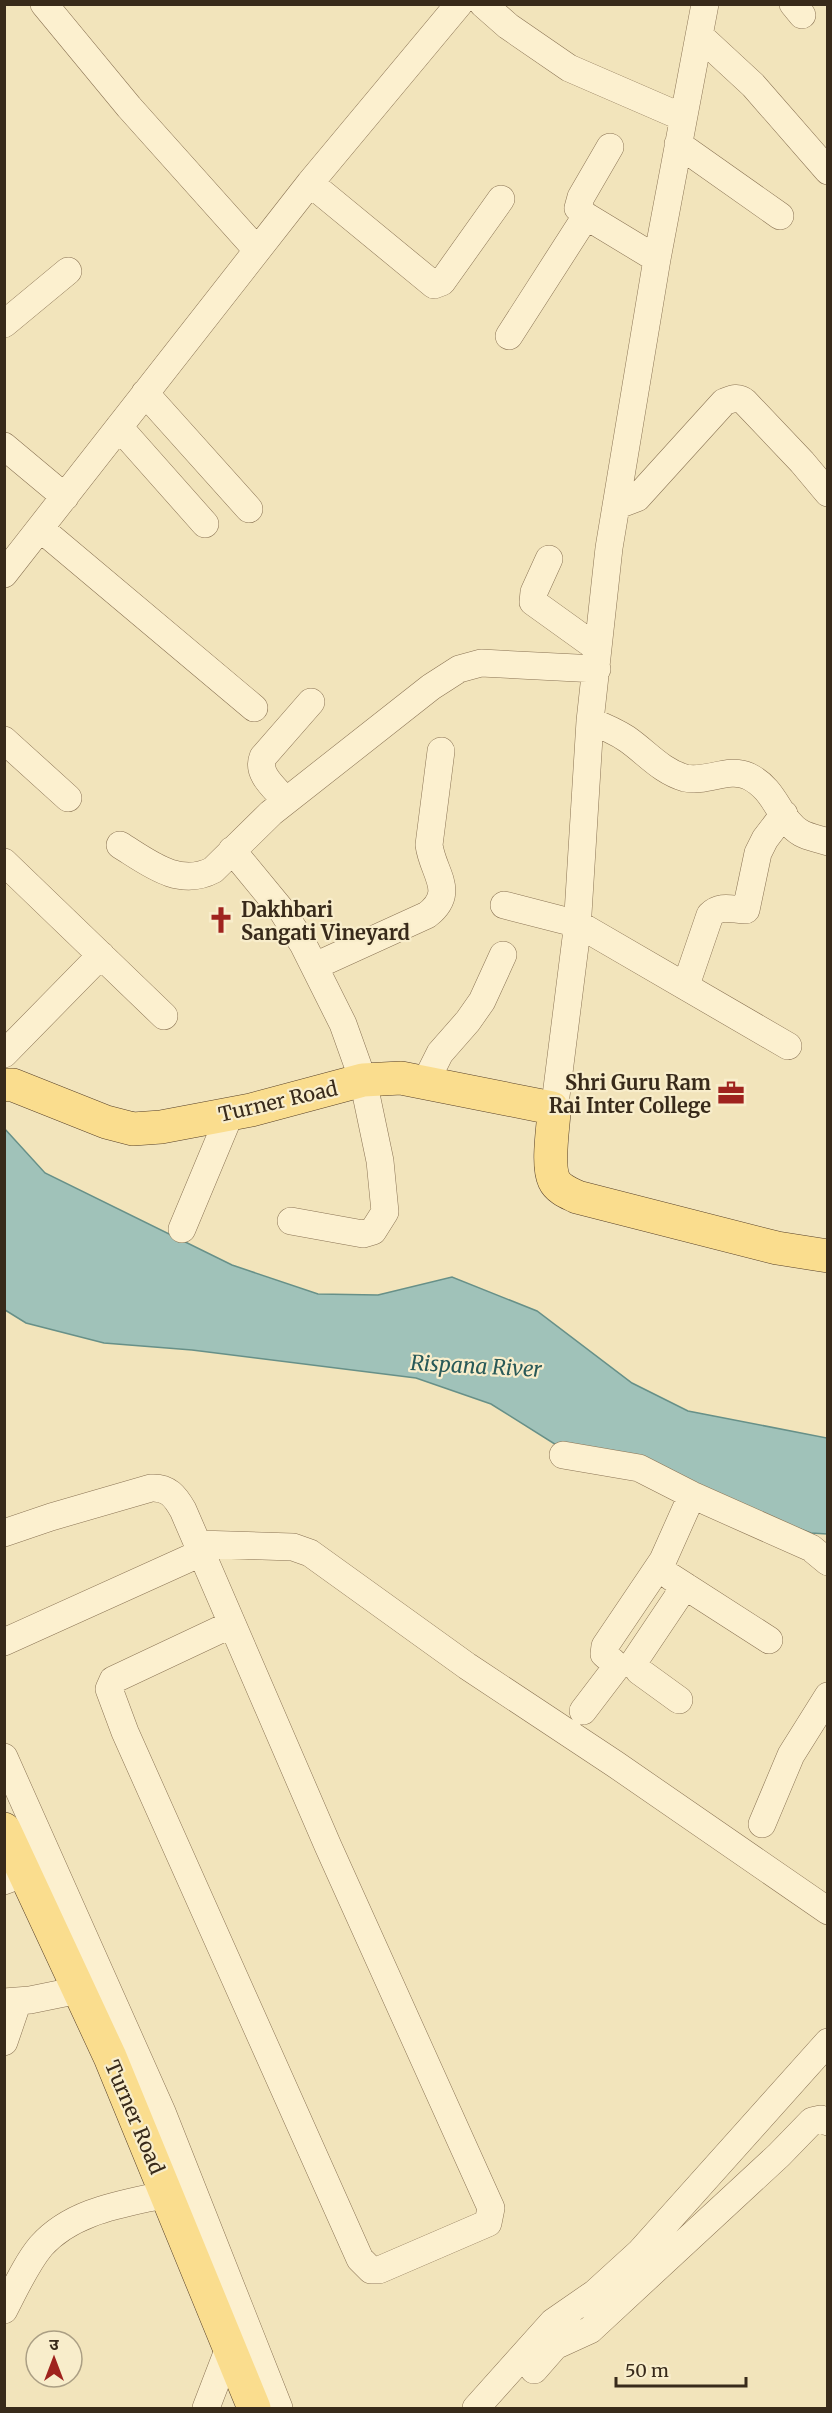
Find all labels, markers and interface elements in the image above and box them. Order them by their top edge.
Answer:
place label: Dakhbari Sangati Vineyard [241,897,410,945]
church icon: Dakhbari Sangati Vineyard [206,905,236,935]
place label: Shri Guru Ram Rai Inter College [549,1070,711,1118]
street label: Turner Road [216,1075,340,1127]
office icon: Shri Guru Ram Rai Inter College [716,1078,746,1108]
water label: Rispana River [410,1349,543,1383]
street label: Turner Road [100,2056,170,2178]
north arrow [24,2329,84,2389]
text: उ [49,2334,59,2354]
scale bar [616,2350,746,2388]
text: 50 m [625,2359,669,2382]

